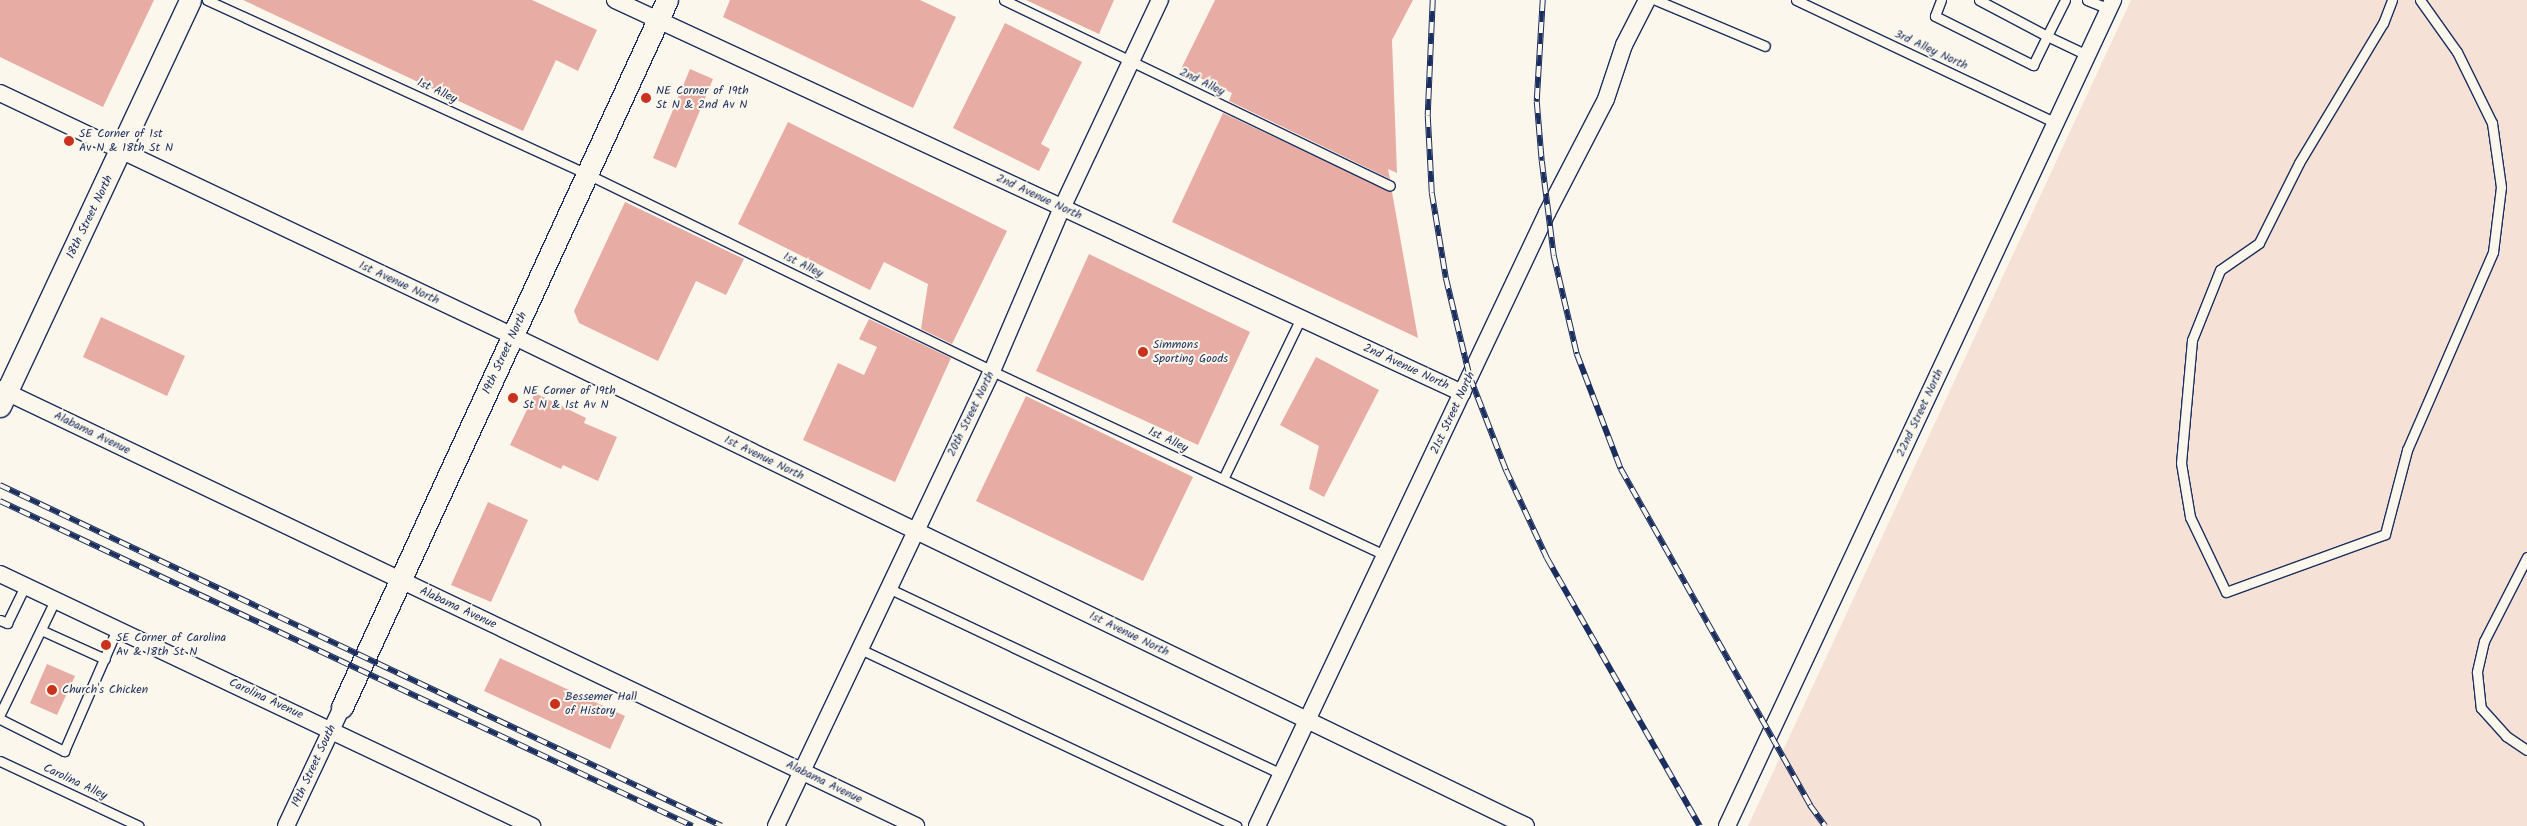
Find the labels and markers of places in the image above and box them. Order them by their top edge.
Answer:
place label: NE Corner of 19th St N & 2nd Av N [656,84,749,112]
marker: NE Corner of 19th St N & 2nd Av N [640,92,652,104]
place label: SE Corner of 1st Av N & 18th St N [79,127,173,155]
marker: SE Corner of 1st Av N & 18th St N [63,135,75,147]
place label: Simmons Sporting Goods [1153,338,1228,366]
marker: Simmons Sporting Goods [1137,346,1149,358]
place label: NE Corner of 19th St N & 1st Av N [523,384,616,412]
marker: NE Corner of 19th St N & 1st Av N [507,392,519,404]
place label: SE Corner of Carolina Av & 18th St N [116,631,226,659]
marker: SE Corner of Carolina Av & 18th St N [100,639,112,651]
place label: Church's Chicken [62,683,148,697]
marker: Church's Chicken [46,684,58,696]
place label: Bessemer Hall of History [565,690,637,718]
marker: Bessemer Hall of History [549,698,561,710]

